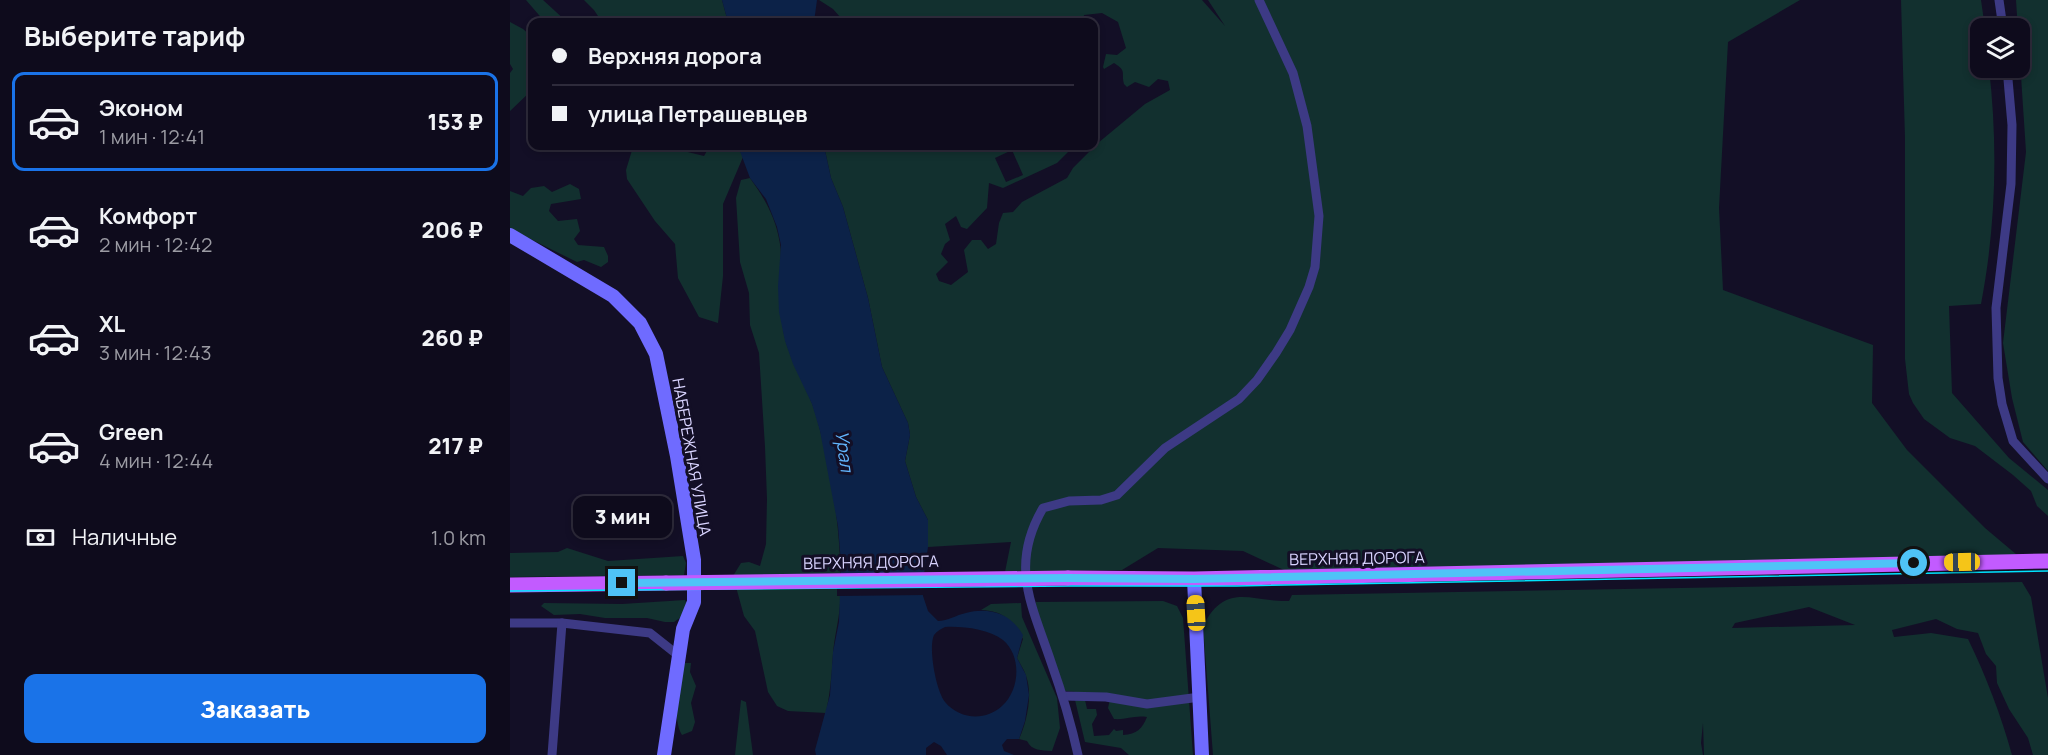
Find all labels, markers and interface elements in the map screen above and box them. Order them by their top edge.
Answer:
text: Выберите тариф [24,17,245,54]
map controls [1970,18,2030,78]
button: layers [1970,18,2030,78]
text: Верхняя дорога [588,41,762,71]
text: Эконом [99,93,183,123]
icon: car [27,95,81,149]
text: улица Петрашевцев [588,99,808,129]
text: 153 ₽ [427,107,483,137]
text: 1 мин · 12:41 [99,123,205,150]
text: Комфорт [99,201,197,231]
icon: car [27,203,81,257]
text: 206 ₽ [422,215,483,245]
text: 2 мин · 12:42 [99,231,212,258]
text: XL [99,309,125,339]
icon: car [27,311,81,365]
text: 260 ₽ [422,323,483,353]
text: 3 мин · 12:43 [99,339,212,366]
street label: НАБЕРЕЖНАЯ УЛИЦА [667,376,717,538]
text: Green [99,417,164,447]
icon: car [27,419,81,473]
water label: Урал [830,429,860,475]
text: 217 ₽ [428,431,483,461]
text: 4 мин · 12:44 [99,447,213,474]
callout: 3 мин [573,496,672,538]
text: 3 мин [595,503,650,530]
icon: cash [24,521,57,554]
text: Наличные [72,522,177,552]
text: 1.0 km [431,524,486,551]
street label: ВЕРХНЯЯ ДОРОГА [1289,546,1425,570]
route start [1900,549,1927,576]
street label: ВЕРХНЯЯ ДОРОГА [803,550,939,574]
car [1944,553,1980,571]
route end [608,569,635,596]
car [1186,595,1206,631]
button: Заказать [24,674,486,743]

